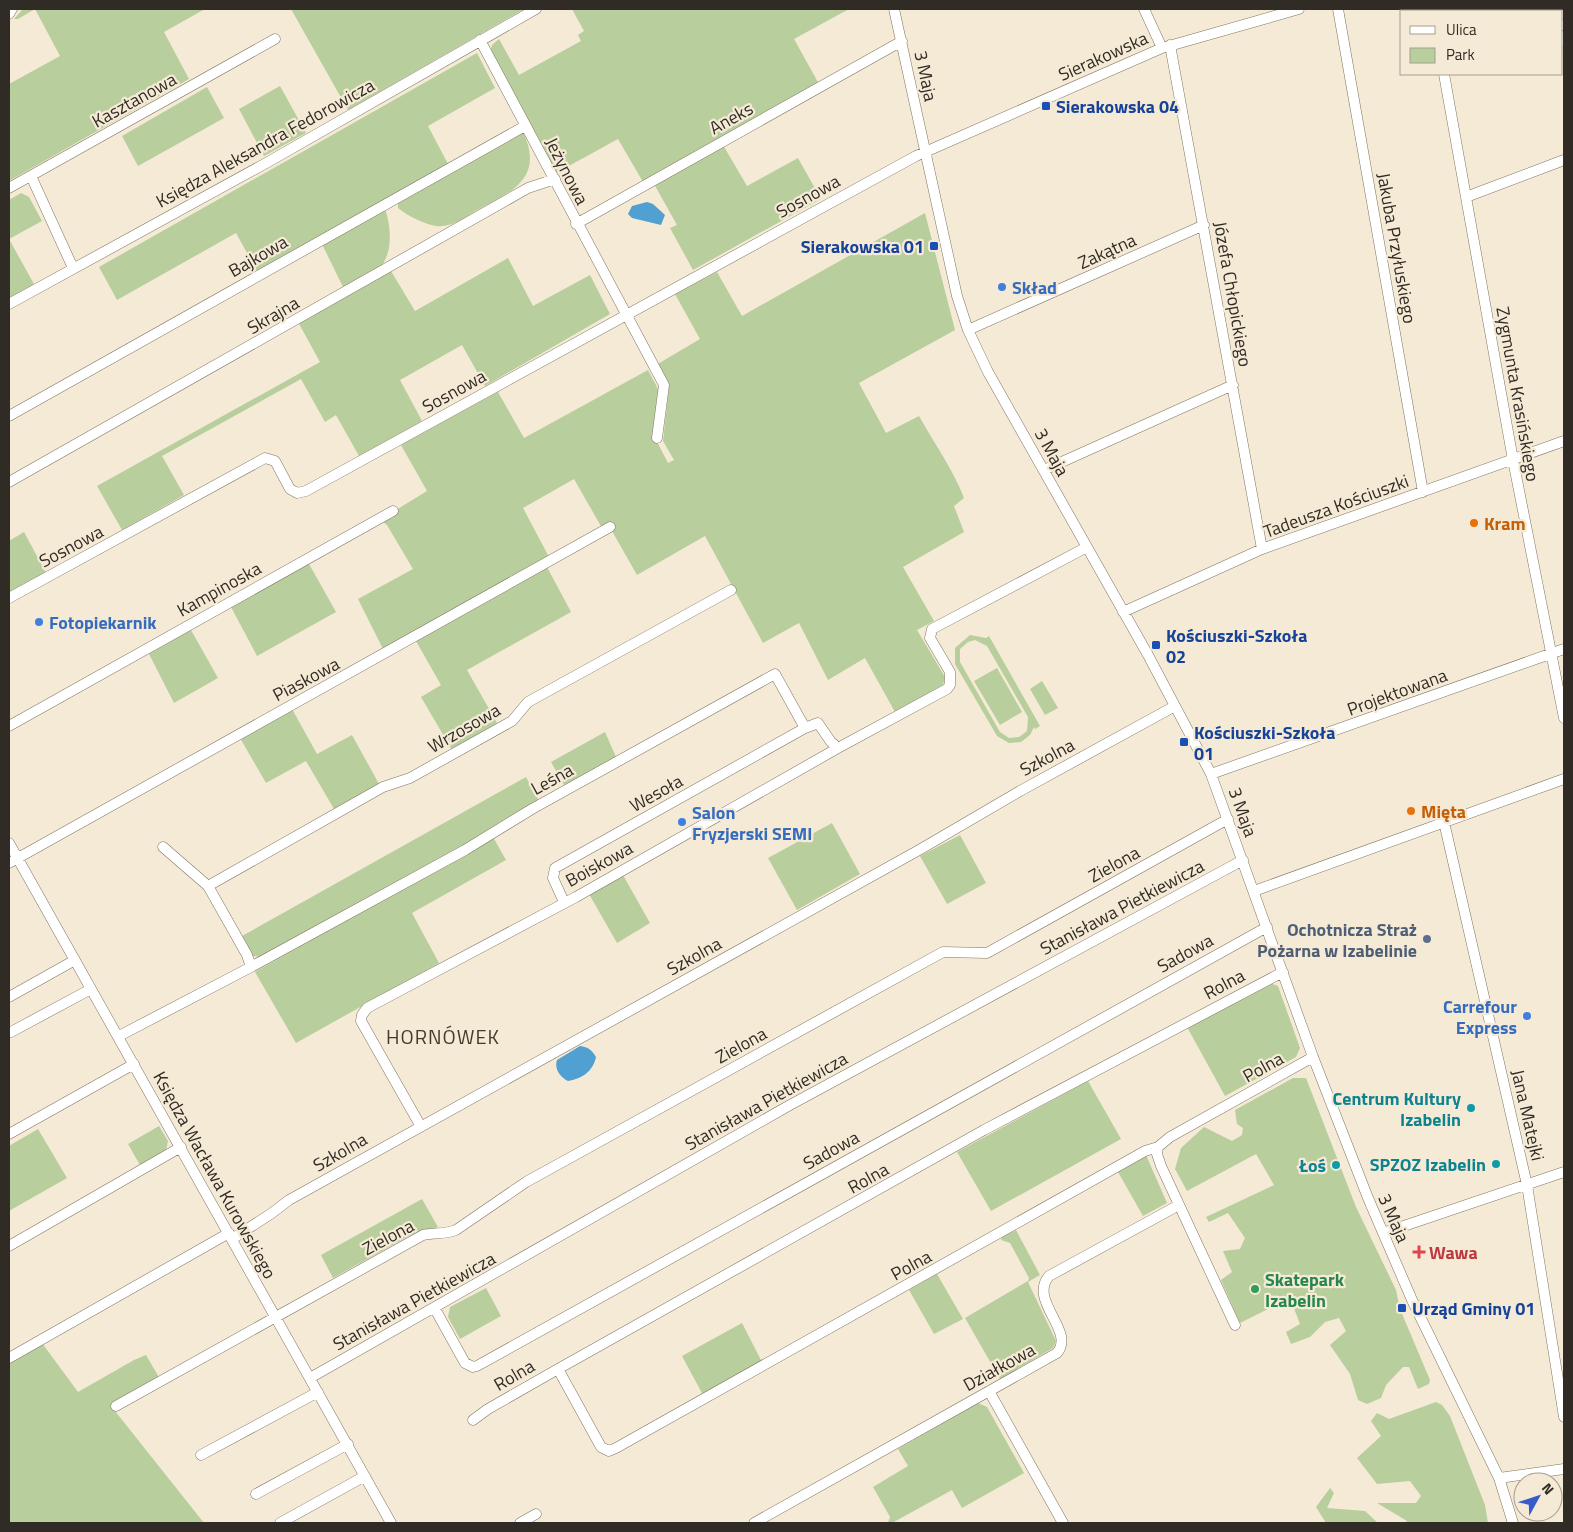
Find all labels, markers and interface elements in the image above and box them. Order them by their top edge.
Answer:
legend [1400,10,1563,75]
text: Ulica [1446,18,1477,41]
street label: Sierakowska [1054,24,1152,88]
text: Park [1446,43,1475,66]
street label: 3 Maja [907,48,945,104]
street label: Kasztanowa [87,66,181,134]
street label: Księdza Aleksandra Fedorowicza [151,72,379,214]
place label: Sierakowska 04 [1056,93,1179,120]
street label: Aneks [704,95,758,141]
marker: Sierakowska 04 [1040,100,1052,112]
street label: Jeżynowa [538,132,596,210]
street label: Sosnowa [771,167,845,225]
street label: Jakuba Przyłuskiego [1370,171,1424,325]
street label: Józefa Chłopickiego [1207,219,1259,369]
street label: Zakątna [1074,226,1140,276]
street label: Bajkowa [223,228,293,284]
place label: Sierakowska 01 [801,233,924,260]
marker: Sierakowska 01 [928,240,940,252]
place label: Skład [1012,274,1057,301]
marker: Skład [996,281,1008,293]
street label: Skrajna [242,289,304,341]
street label: Zygmunta Krasińskiego [1489,305,1547,483]
street label: Sosnowa [417,362,491,420]
street label: 3 Maja [1028,423,1076,481]
street label: Tadeusza Kościuszki [1260,467,1412,545]
place label: Kram [1484,510,1526,537]
marker: Kram [1468,517,1480,529]
street label: Sosnowa [34,518,108,574]
street label: Kampinoska [172,555,266,623]
place label: Fotopiekarnik [49,609,157,636]
marker: Fotopiekarnik [33,616,45,628]
place label: Kościuszki-Szkoła 02 [1166,622,1307,670]
marker: Kościuszki-Szkoła 02 [1150,639,1162,651]
street label: Piaskowa [268,650,344,708]
street label: Projektowana [1343,661,1451,723]
street label: Wrzosowa [423,696,505,760]
place label: Kościuszki-Szkoła 01 [1194,719,1335,767]
street label: Szkolna [1015,731,1079,783]
marker: Kościuszki-Szkoła 01 [1178,736,1190,748]
street label: Leśna [526,756,578,802]
street label: Wesoła [624,767,688,819]
street label: 3 Maja [1222,783,1264,841]
place label: Mięta [1421,798,1466,825]
place label: Salon Fryzjerski SEMI [692,799,812,847]
marker: Mięta [1405,805,1417,817]
marker: Salon Fryzjerski SEMI [676,816,688,828]
street label: Boiskowa [560,834,638,894]
street label: Zielona [1083,839,1145,889]
street label: Stanisława Pietkiewicza [1035,852,1209,962]
place label: Ochotnicza Straż Pożarna w Izabelinie [1257,916,1417,964]
street label: Sadowa [1152,927,1218,979]
street label: Szkolna [662,930,726,982]
marker: Ochotnicza Straż Pożarna w Izabelinie [1421,933,1433,945]
street label: Rolna [1199,962,1249,1006]
place label: Carrefour Express [1443,993,1517,1041]
marker: Carrefour Express [1521,1010,1533,1022]
street label: Zielona [710,1020,772,1070]
district label: HORNÓWEK [386,1021,500,1052]
street label: Stanisława Pietkiewicza [680,1045,852,1157]
street label: Polna [1238,1045,1288,1089]
street label: Księdza Wacława Kurowskiego [147,1066,283,1284]
street label: Jana Matejki [1504,1067,1552,1163]
place label: Centrum Kultury Izabelin [1333,1085,1461,1133]
marker: Centrum Kultury Izabelin [1465,1102,1477,1114]
street label: Sadowa [798,1124,864,1176]
street label: Szkolna [308,1126,372,1178]
place label: SPZOZ Izabelin [1370,1151,1486,1178]
place label: Łoś [1298,1152,1326,1179]
street label: Rolna [843,1156,893,1200]
marker: SPZOZ Izabelin [1490,1158,1502,1170]
marker: Łoś [1330,1159,1342,1171]
street label: 3 Maja [1371,1189,1417,1247]
street label: Zielona [357,1212,419,1262]
place label: Wawa [1429,1239,1478,1266]
street label: Polna [886,1243,936,1287]
street label: Stanisława Pietkiewicza [328,1245,500,1357]
marker: Wawa [1413,1246,1425,1258]
place label: Skatepark Izabelin [1265,1266,1345,1314]
marker: Skatepark Izabelin [1249,1283,1261,1295]
place label: Urząd Gminy 01 [1412,1295,1535,1322]
marker: Urząd Gminy 01 [1396,1302,1408,1314]
street label: Działkowa [958,1336,1040,1398]
street label: Rolna [489,1352,539,1398]
north arrow [1513,1472,1563,1522]
text: N [1537,1478,1560,1499]

